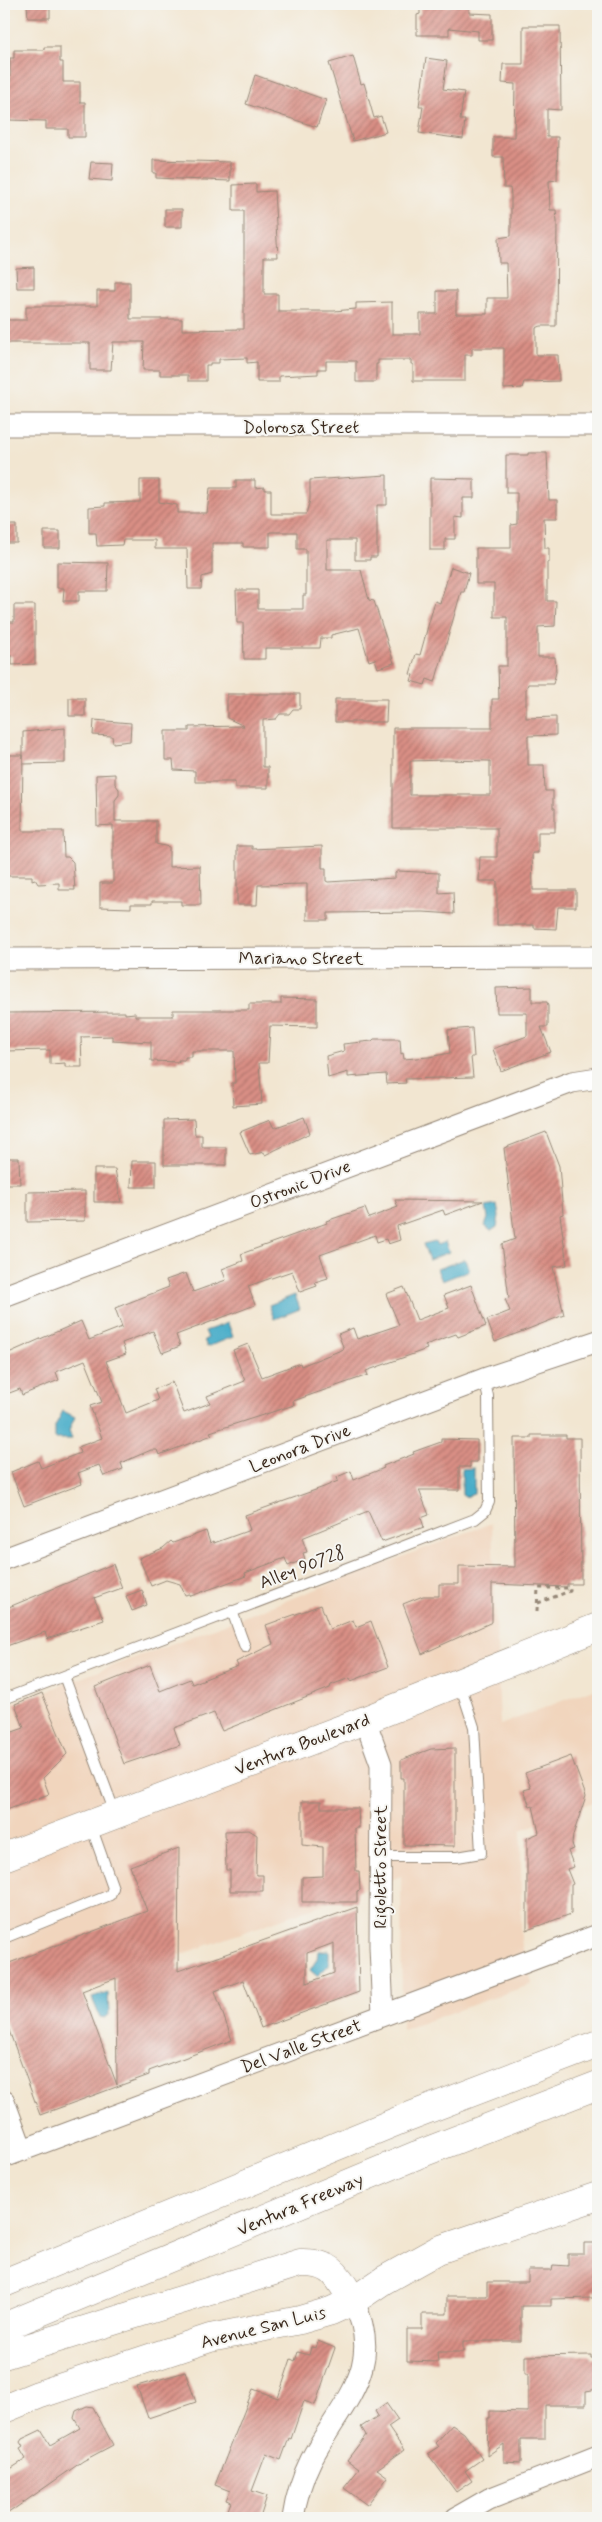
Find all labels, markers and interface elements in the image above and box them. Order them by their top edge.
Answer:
street label: Dolorosa Street [243,416,360,440]
street label: Mariano Street [238,947,364,971]
street label: Ostronic Drive [246,1155,354,1215]
street label: Leonora Drive [246,1419,354,1479]
street label: Alley 90728 [256,1541,349,1595]
street label: Ventura Boulevard [231,1708,374,1782]
street label: Rigoletto Street [369,1805,395,1929]
street label: Del Valle Street [238,2014,365,2080]
street label: Ventura Freeway [234,2167,367,2242]
street label: Avenue San Luis [198,2301,328,2355]

